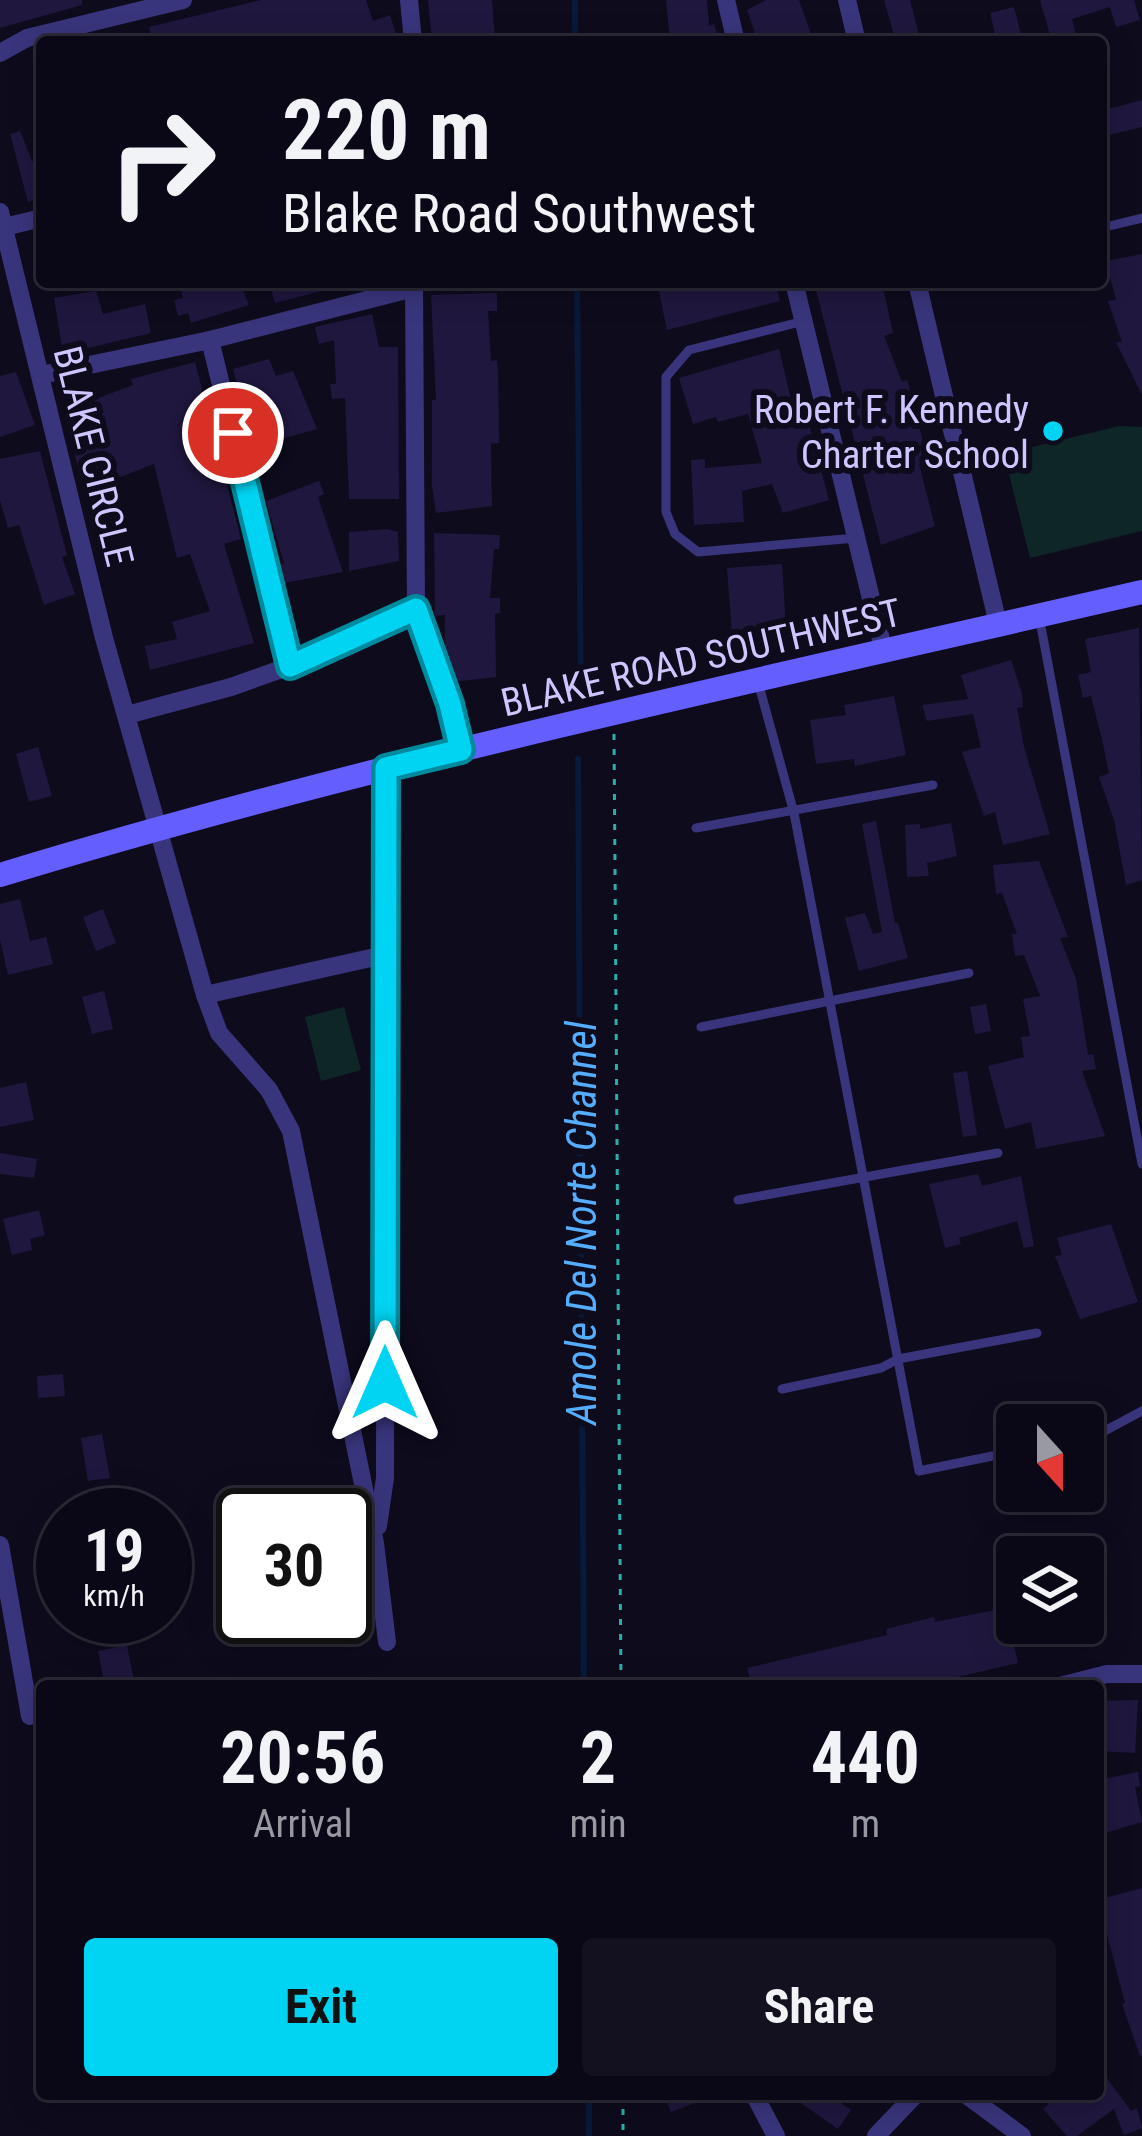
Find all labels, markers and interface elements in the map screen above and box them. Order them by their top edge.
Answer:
text: 220 m [282,81,491,180]
icon: right [84,84,240,240]
text: Blake Road Southwest [282,182,756,245]
street label: BLAKE CIRCLE [44,342,143,571]
pin [182,382,284,484]
place label: Robert F. Kennedy Charter School [754,387,1029,478]
icon: arrive [200,400,266,466]
marker: Robert F. Kennedy Charter School [1040,418,1066,444]
street label: BLAKE ROAD SOUTHWEST [497,590,906,726]
water label: Amole Del Norte Channel [557,1020,606,1427]
position arrow [322,1320,448,1446]
north arrow [996,1404,1104,1512]
map controls [996,1404,1104,1644]
speed limit sign: 30 [216,1488,372,1644]
text: 19 [84,1515,144,1586]
button: layers [996,1536,1104,1644]
text: km/h [83,1578,145,1613]
text: 20:56 [220,1716,385,1801]
text: 2 [580,1716,616,1801]
text: 440 [811,1716,920,1801]
text: Arrival [253,1801,352,1847]
text: min [569,1801,627,1847]
text: m [851,1801,880,1847]
button: Exit [84,1938,558,2076]
button: Share [582,1938,1056,2076]

